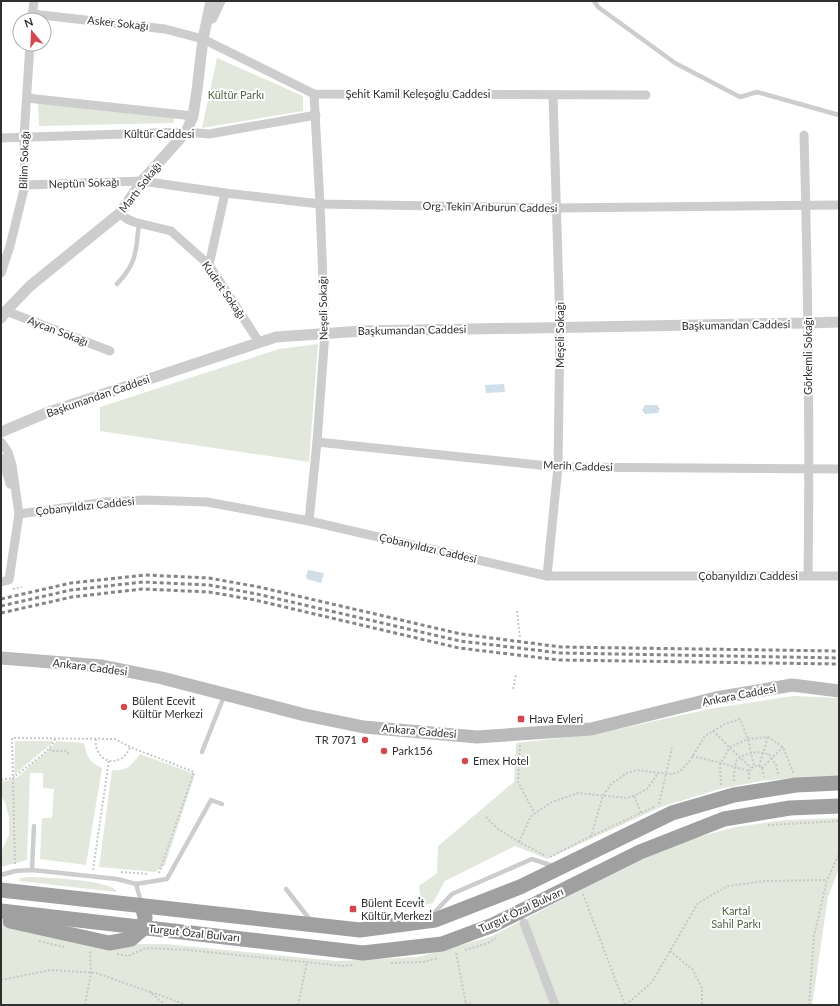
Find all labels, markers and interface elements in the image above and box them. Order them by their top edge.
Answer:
north arrow [12,12,52,52]
street label: Asker Sokağı [87,13,149,32]
text: N [22,15,35,30]
street label: Şehit Kamil Keleşoğlu Caddesi [346,87,491,100]
park label: Kültür Parkı [208,88,264,101]
street label: Kültür Caddesi [124,127,195,140]
street label: Bilim Sokağı [16,131,31,189]
street label: Martı Sokağı [116,159,163,215]
street label: Neptün Sokağı [48,175,120,190]
street label: Org. Tekin Arıburun Caddesi [422,199,558,214]
street label: Kudret Sokağı [200,258,249,321]
street label: Neşeli Sokağı [315,276,330,340]
street label: Meşeli Sokağı [553,302,566,368]
street label: Aycan Sokağı [26,313,90,348]
street label: Başkumandan Caddesi [682,317,791,332]
street label: Görkemli Sokağı [801,317,814,395]
street label: Başkumandan Caddesi [358,322,467,337]
street label: Başkumandan Caddesi [44,372,152,419]
street label: Merih Caddesi [543,458,613,473]
street label: Çobanyıldızı Caddesi [35,494,136,517]
street label: Çobanyıldızı Caddesi [378,530,478,565]
street label: Çobanyıldızı Caddesi [698,569,798,582]
street label: Ankara Caddesi [52,655,129,678]
street label: Ankara Caddesi [701,681,777,708]
place label: Bülent Ecevit Kültür Merkezi [132,694,203,720]
marker: Bülent Ecevit Kültür Merkezi [119,702,129,712]
place label: Hava Evleri [529,712,584,725]
marker: Hava Evleri [516,714,526,724]
street label: Ankara Caddesi [381,721,457,740]
place label: TR 7071 [315,733,357,746]
marker: TR 7071 [360,735,370,745]
place label: Park156 [392,744,433,757]
marker: Park156 [379,746,389,756]
place label: Emex Hotel [473,754,529,767]
marker: Emex Hotel [460,756,470,766]
street label: Turgut Özal Bulvarı [476,884,565,935]
place label: Bülent Ecevi̇t Kültür Merkezi̇ [361,896,432,922]
marker: Bülent Ecevi̇t Kültür Merkezi̇ [348,904,358,914]
park label: Kartal Sahil Parkı [711,904,761,930]
street label: Turgut Özal Bulvarı [148,921,240,944]

